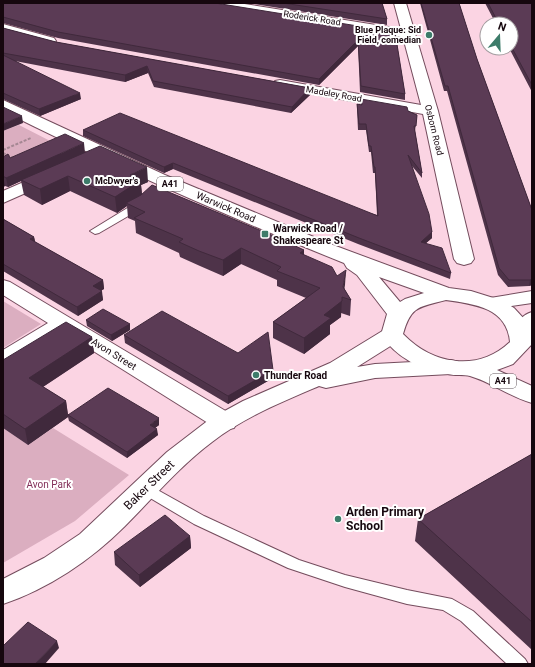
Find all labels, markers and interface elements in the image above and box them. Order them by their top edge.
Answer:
street label: Roderick Road [283,9,341,27]
north arrow [479,16,519,56]
text: N [496,20,508,35]
place label: Blue Plaque: Sid Field, comedian [355,25,421,45]
marker: Blue Plaque: Sid Field, comedian [424,30,434,40]
street label: Madeley Road [305,84,363,104]
street label: Osborn Road [423,104,445,156]
marker: McDwyer's [82,176,92,186]
place label: McDwyer's [95,176,139,186]
road number: A41 [157,177,183,191]
street label: Warwick Road [195,190,257,224]
place label: Warwick Road / Shakespeare St [273,223,344,246]
marker: Warwick Road / Shakespeare St [260,229,270,239]
street label: Avon Street [89,336,139,372]
marker: Thunder Road [251,370,261,380]
place label: Thunder Road [264,370,328,381]
road number: A41 [490,374,516,388]
street label: Baker Street [121,457,177,513]
park label: Avon Park [27,479,72,490]
place label: Arden Primary School [346,505,425,533]
marker: Arden Primary School [333,514,343,524]

